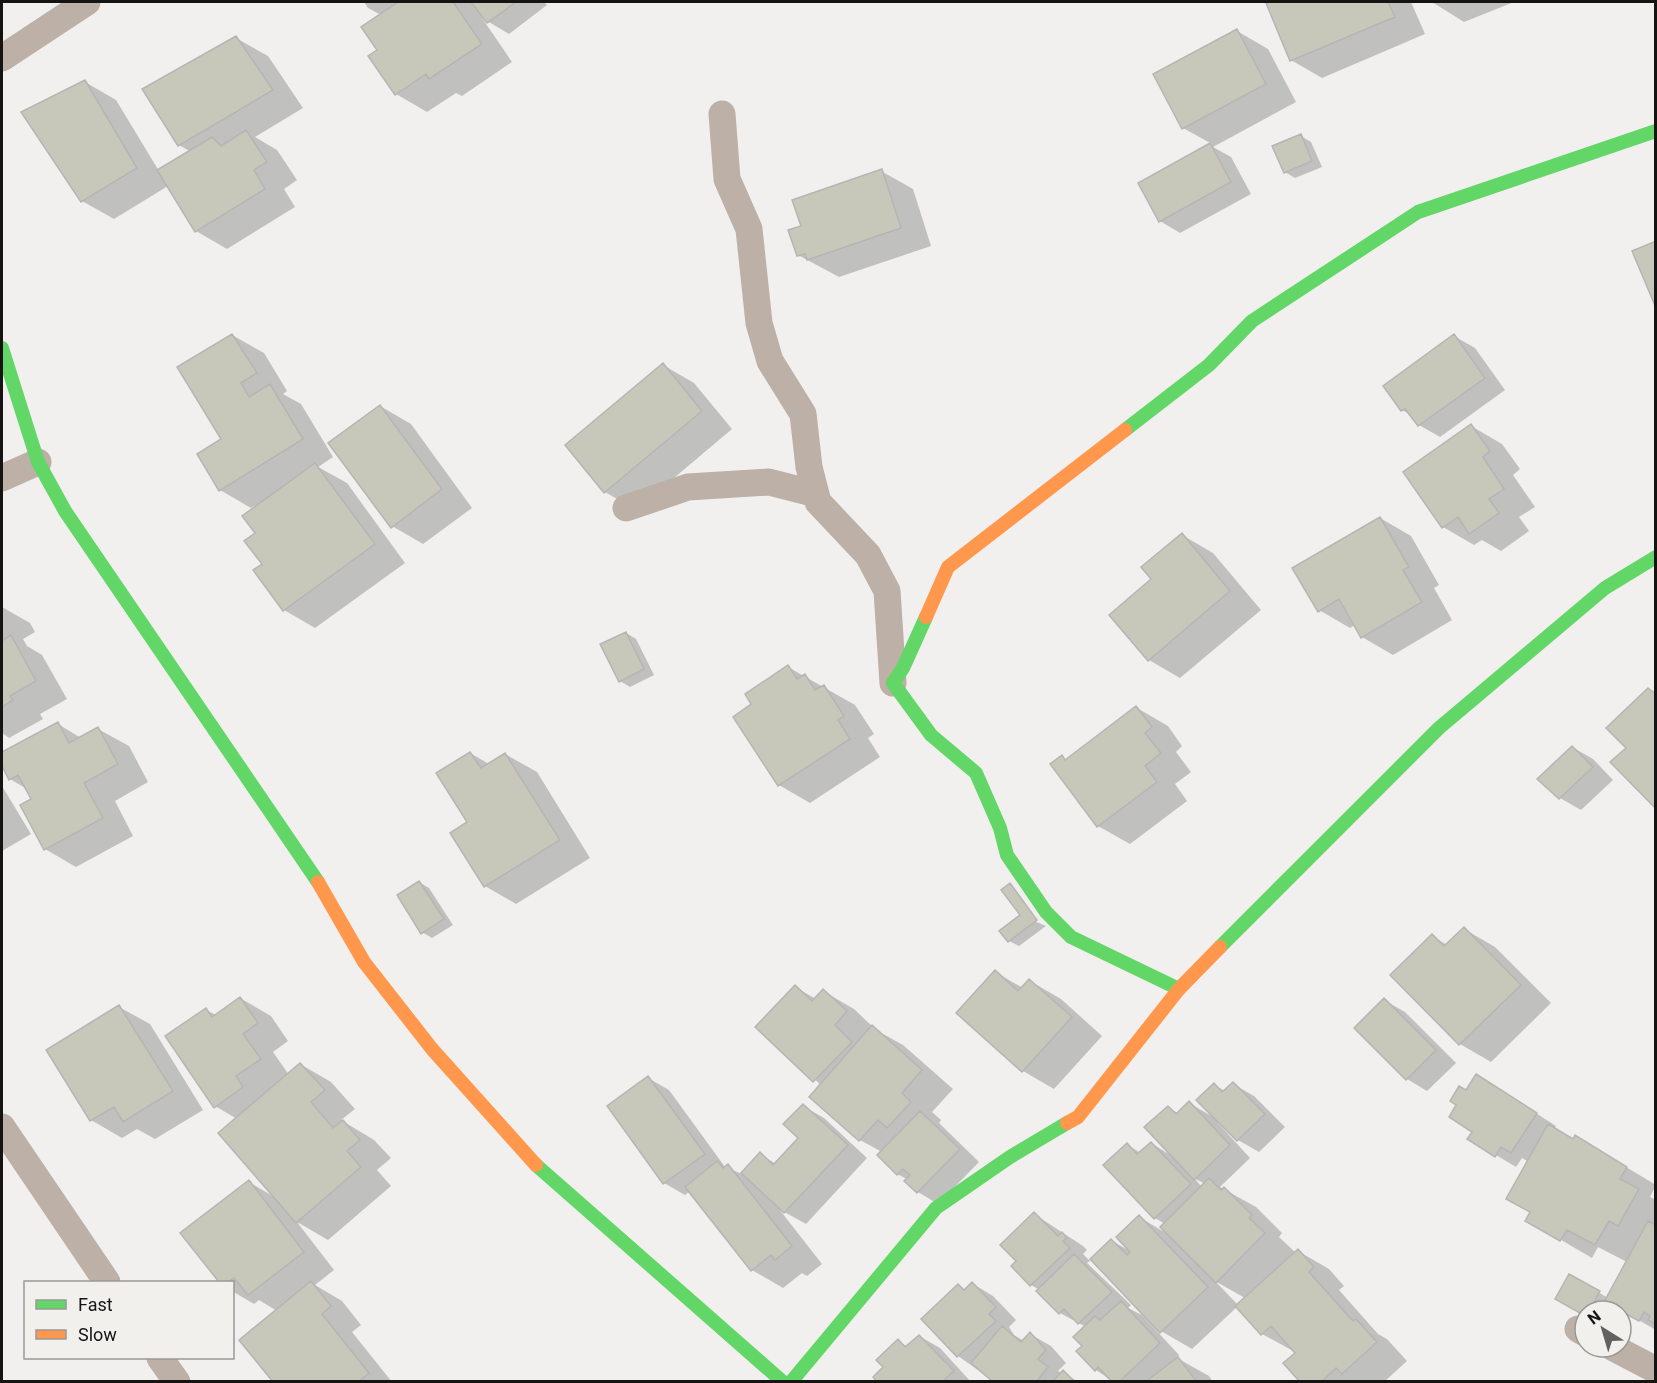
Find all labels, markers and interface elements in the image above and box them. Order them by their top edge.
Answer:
legend [24,1281,234,1359]
text: Fast [78,1294,113,1315]
north arrow [1573,1299,1633,1359]
text: N [1584,1306,1605,1328]
text: Slow [78,1324,117,1345]

